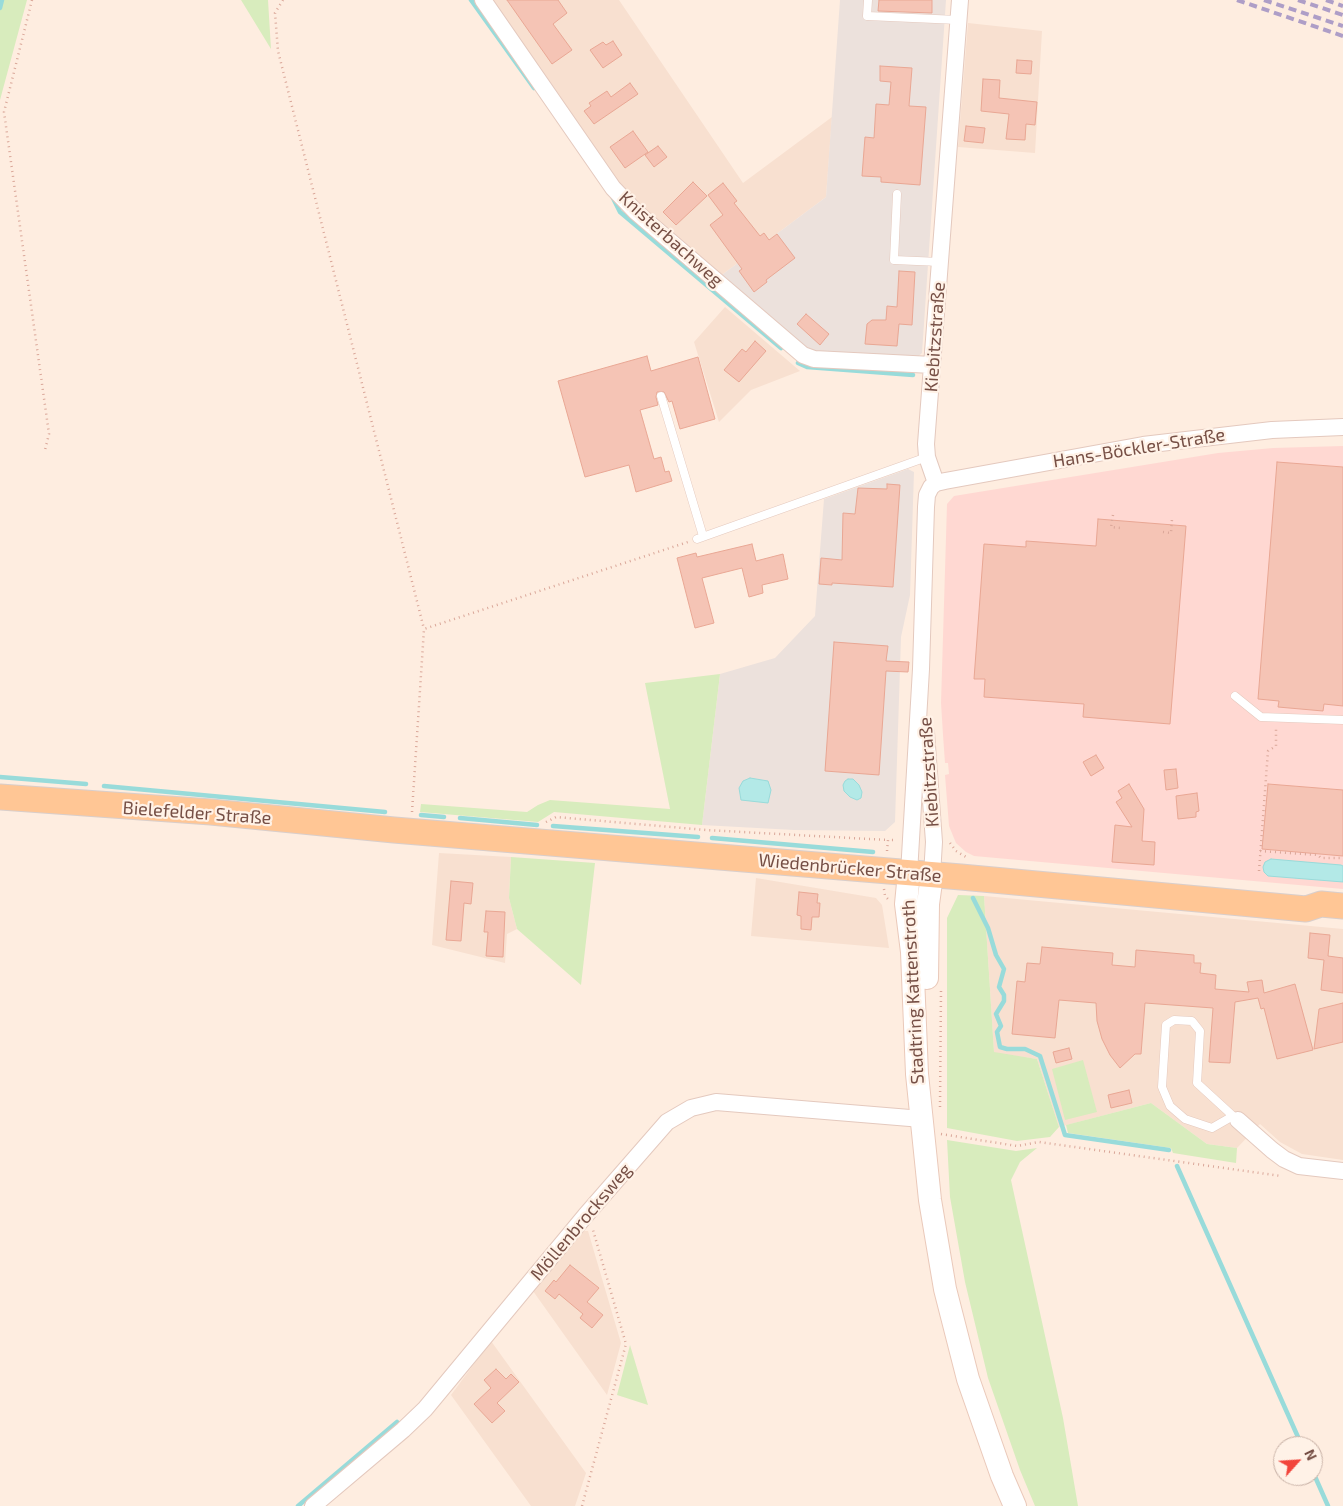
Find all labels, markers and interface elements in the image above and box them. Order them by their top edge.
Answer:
street label: Knisterbachweg [615,187,727,291]
street label: Kiebitzstraße [920,281,950,393]
street label: Hans-Böckler-Straße [1051,424,1227,472]
street label: Kiebitzstraße [914,716,944,828]
street label: Bielefelder Straße [122,797,272,829]
street label: Wiedenbrücker Straße [758,849,942,887]
street label: Stadtring Kattenstroth [897,899,929,1085]
street label: Möllenbrocksweg [526,1159,636,1285]
north arrow [1273,1436,1323,1486]
text: N [1301,1446,1321,1463]

